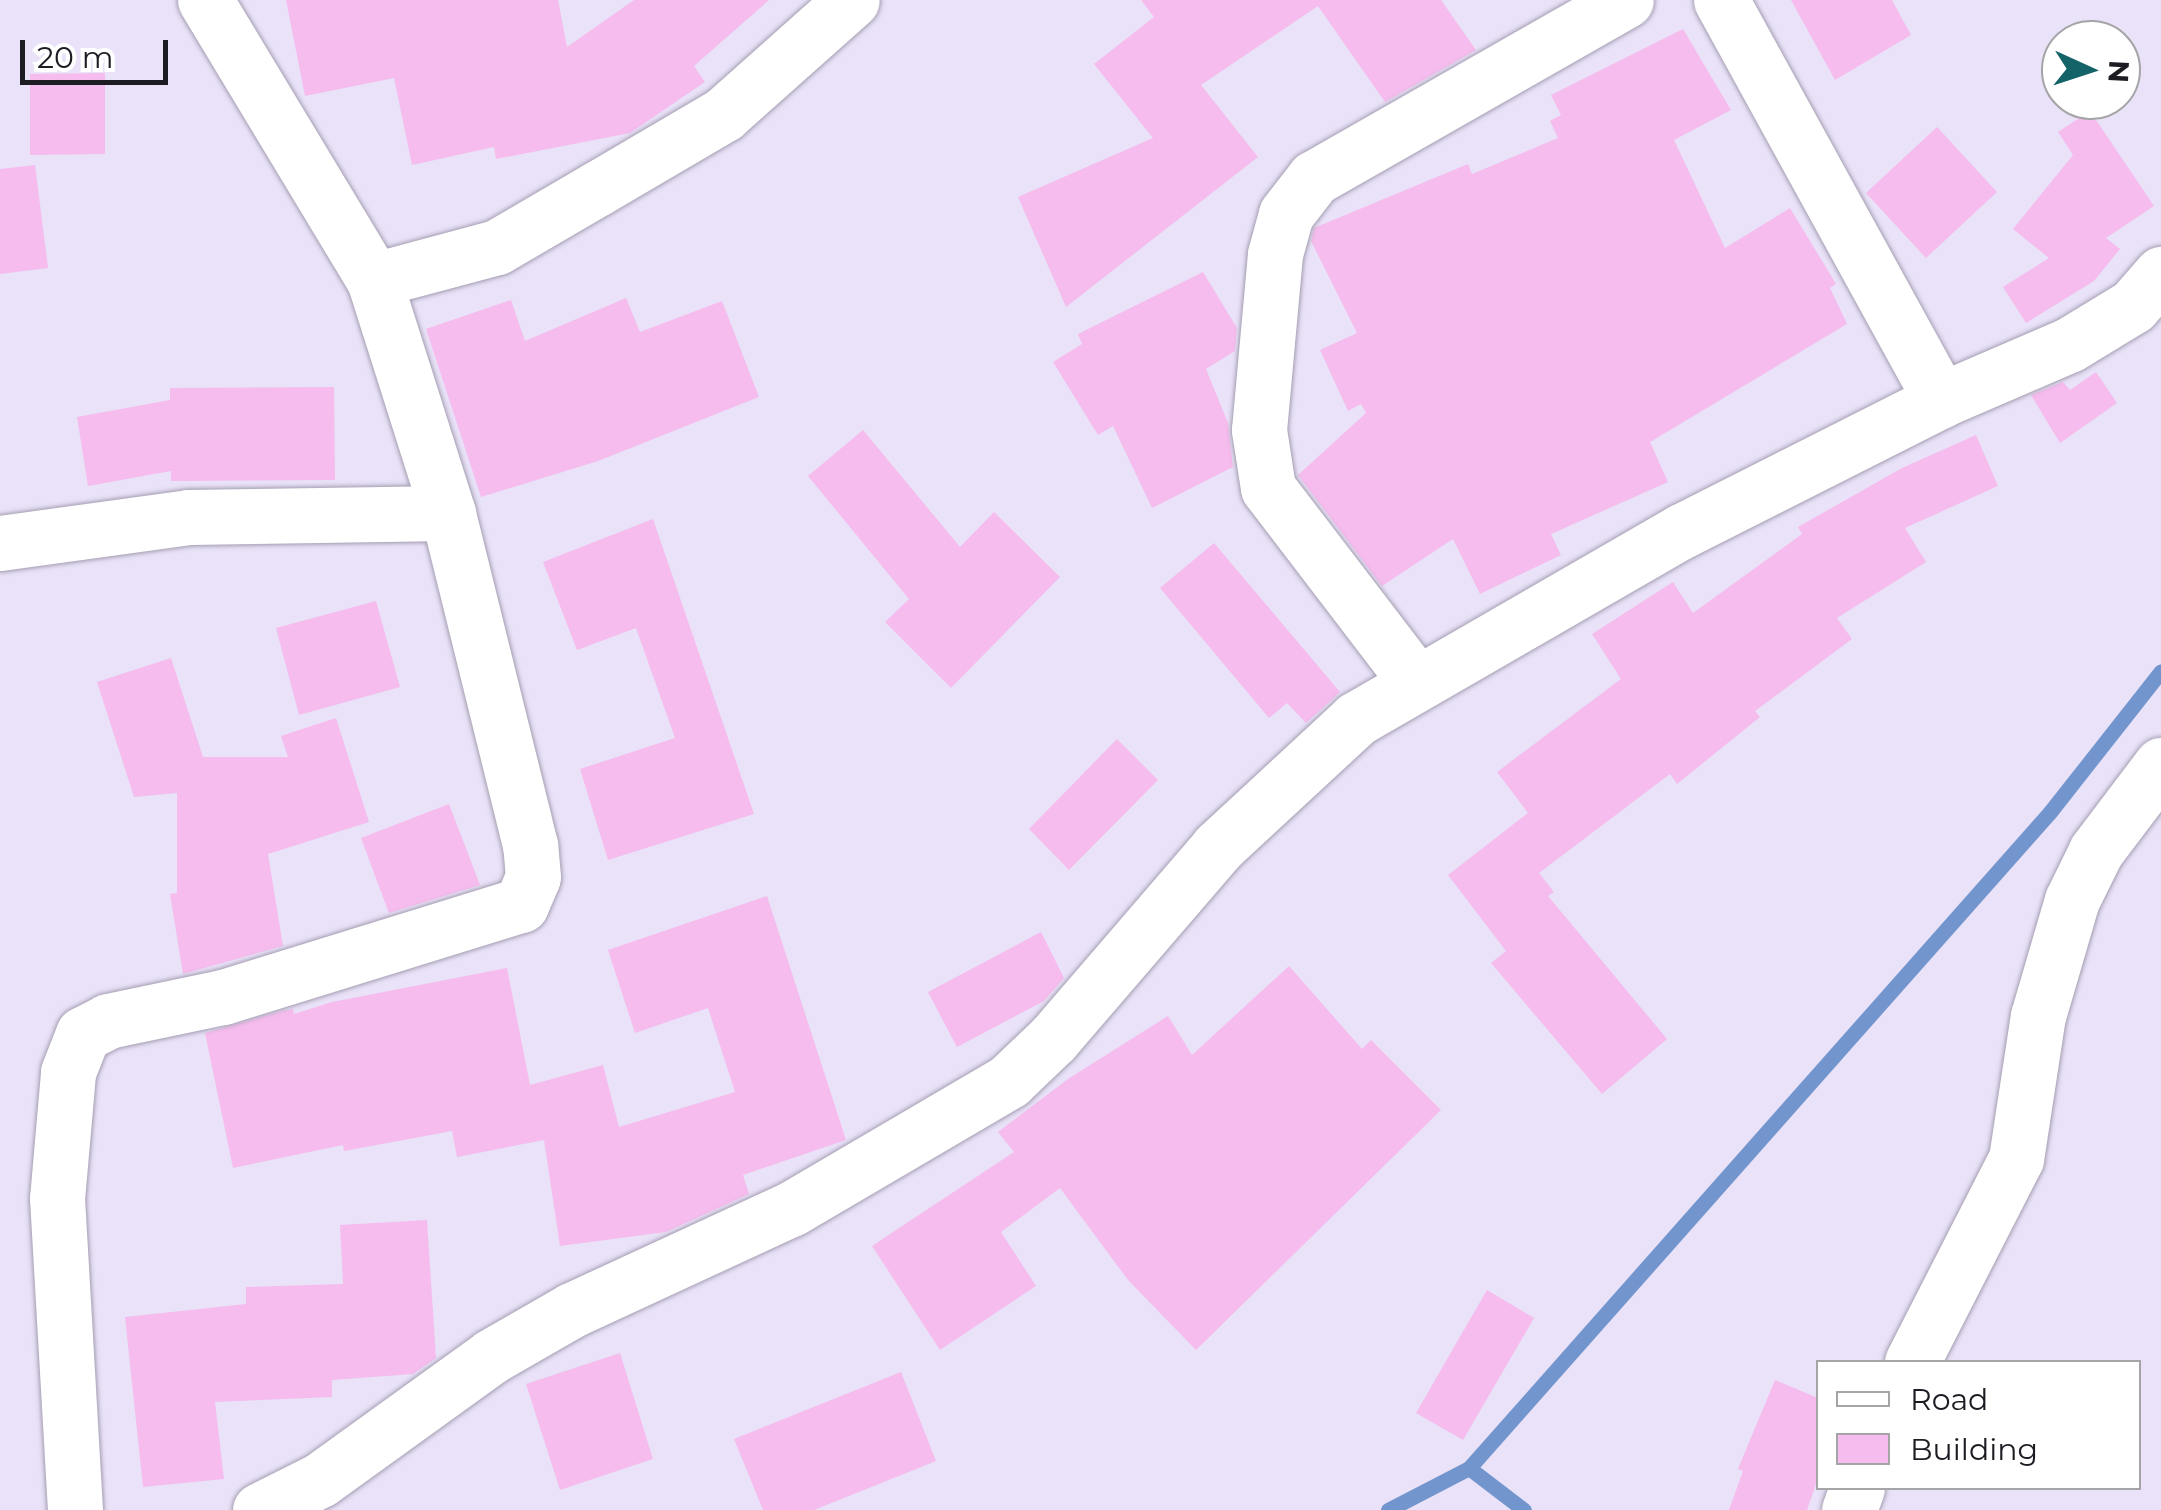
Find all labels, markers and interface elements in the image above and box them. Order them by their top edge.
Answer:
scale bar [25,20,172,82]
north arrow [2041,20,2141,120]
text: 20 m [37,39,114,76]
text: N [2101,59,2137,84]
legend [1816,1360,2141,1490]
text: Road [1910,1381,1988,1418]
text: Building [1910,1431,2038,1468]

